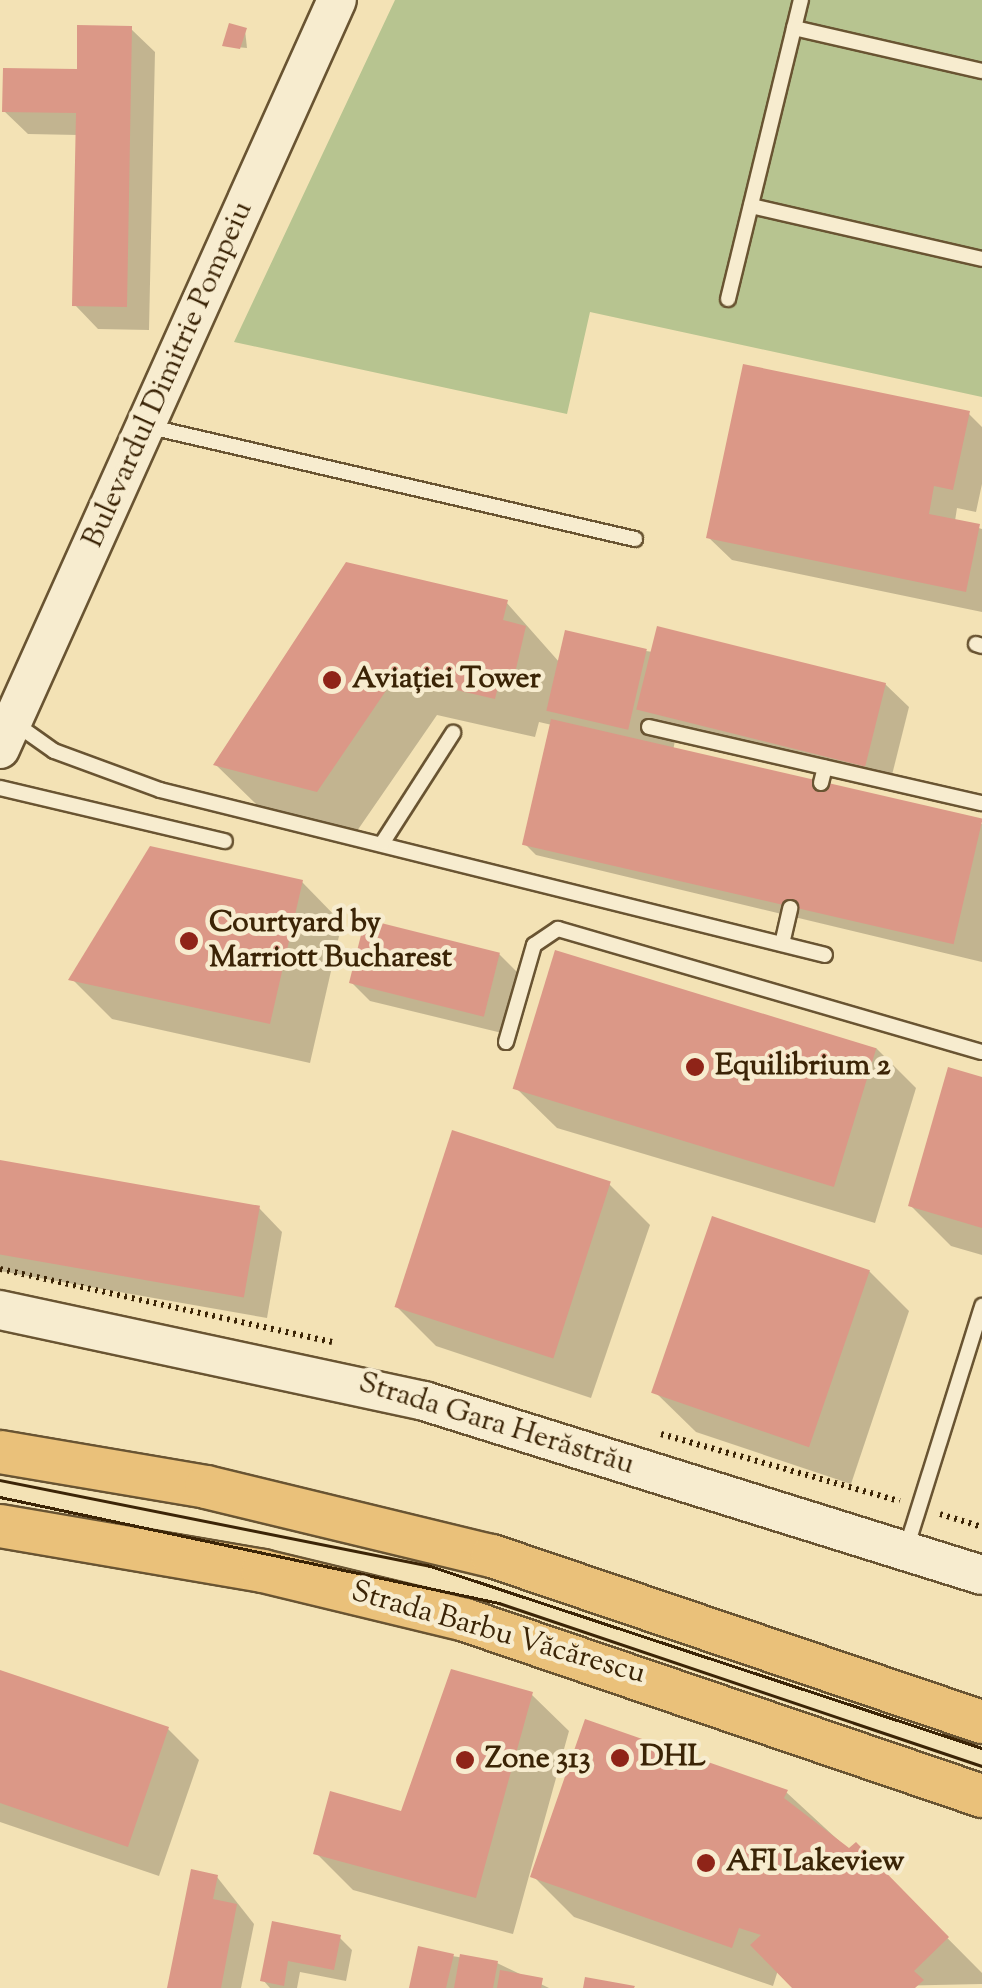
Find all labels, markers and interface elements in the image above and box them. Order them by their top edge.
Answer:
street label: Bulevardul Dimitrie Pompeiu [76,196,262,554]
place label: Aviației Tower [352,662,541,698]
marker: Aviației Tower [321,669,343,691]
place label: Courtyard by Marriott Bucharest [209,906,452,976]
marker: Courtyard by Marriott Bucharest [178,930,200,952]
place label: Equilibrium 2 [715,1049,891,1085]
marker: Equilibrium 2 [684,1056,706,1078]
street label: Strada Gara Herăstrău [354,1366,638,1484]
street label: Strada Barbu Văcărescu [347,1575,649,1693]
place label: DHL [640,1740,706,1776]
place label: Zone 313 [485,1742,591,1778]
marker: DHL [609,1747,631,1769]
marker: Zone 313 [454,1749,476,1771]
place label: AFI Lakeview [726,1845,904,1881]
marker: AFI Lakeview [695,1852,717,1874]

